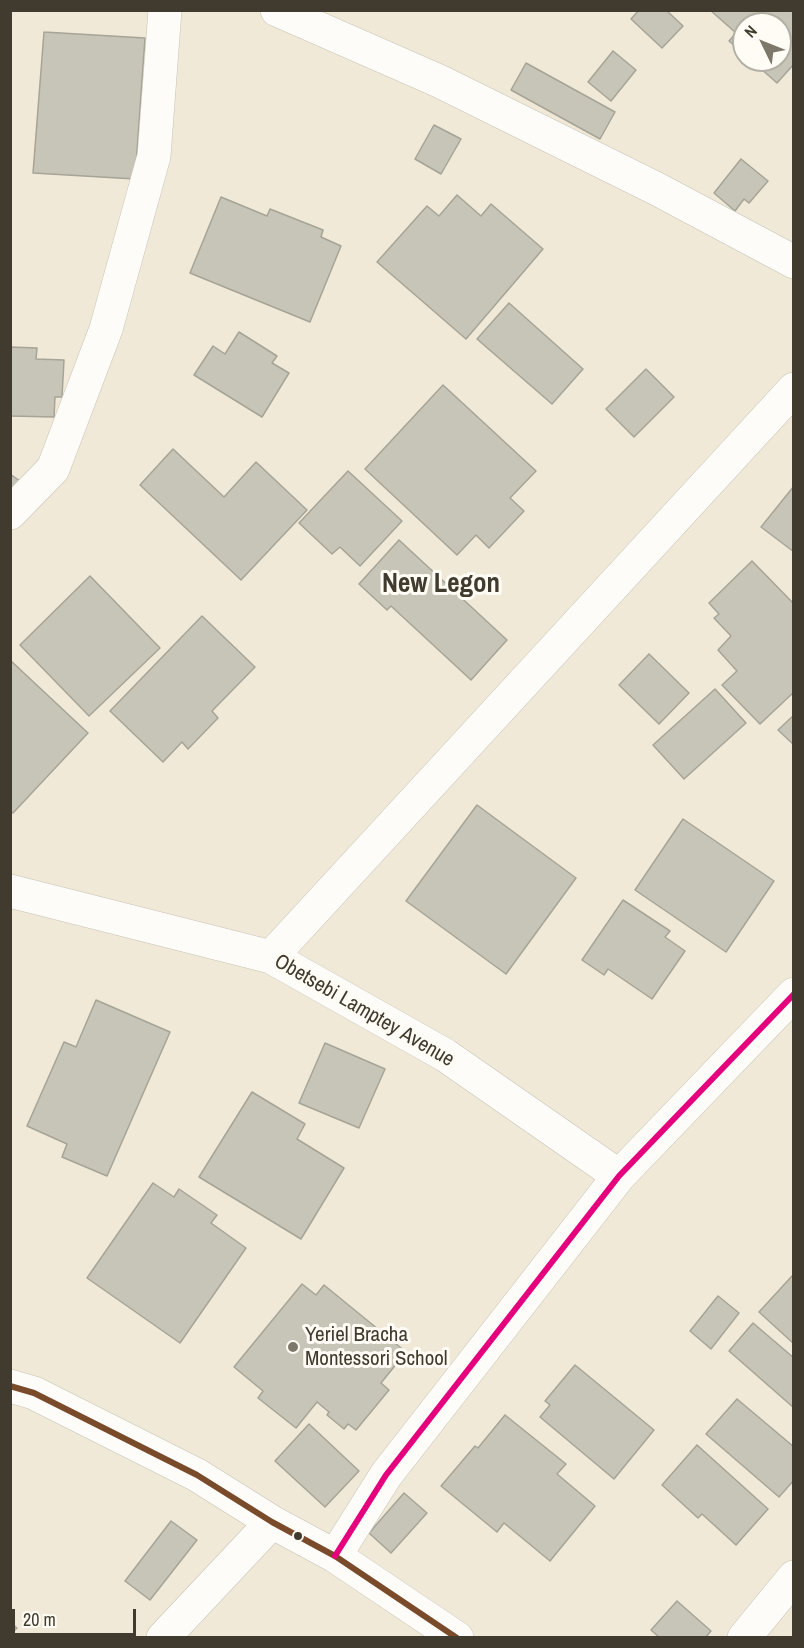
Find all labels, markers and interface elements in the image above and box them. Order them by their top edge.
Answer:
north arrow [732,12,792,72]
text: N [739,20,762,42]
district label: New Legon [382,569,500,601]
street label: Obetsebi Lamptey Avenue [270,949,458,1073]
place label: Yeriel Bracha Montessori School [305,1322,448,1372]
marker: Yeriel Bracha Montessori School [286,1340,300,1354]
unlabelled marker [292,1530,304,1542]
scale bar [15,1597,140,1635]
text: 20 m [23,1607,56,1632]

